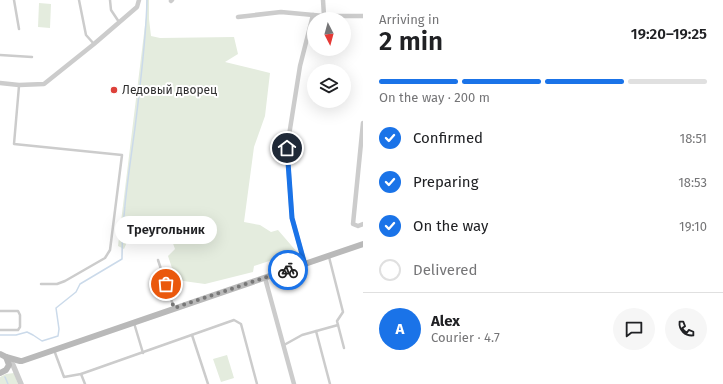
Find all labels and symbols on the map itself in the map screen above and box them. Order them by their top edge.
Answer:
north arrow [307,12,351,56]
place label: Ледовый дворец [122,83,217,97]
marker: Ледовый дворец [109,85,119,95]
pin [270,131,304,165]
callout: Треугольник [115,216,217,244]
courier [268,250,308,290]
pin [149,267,183,301]

